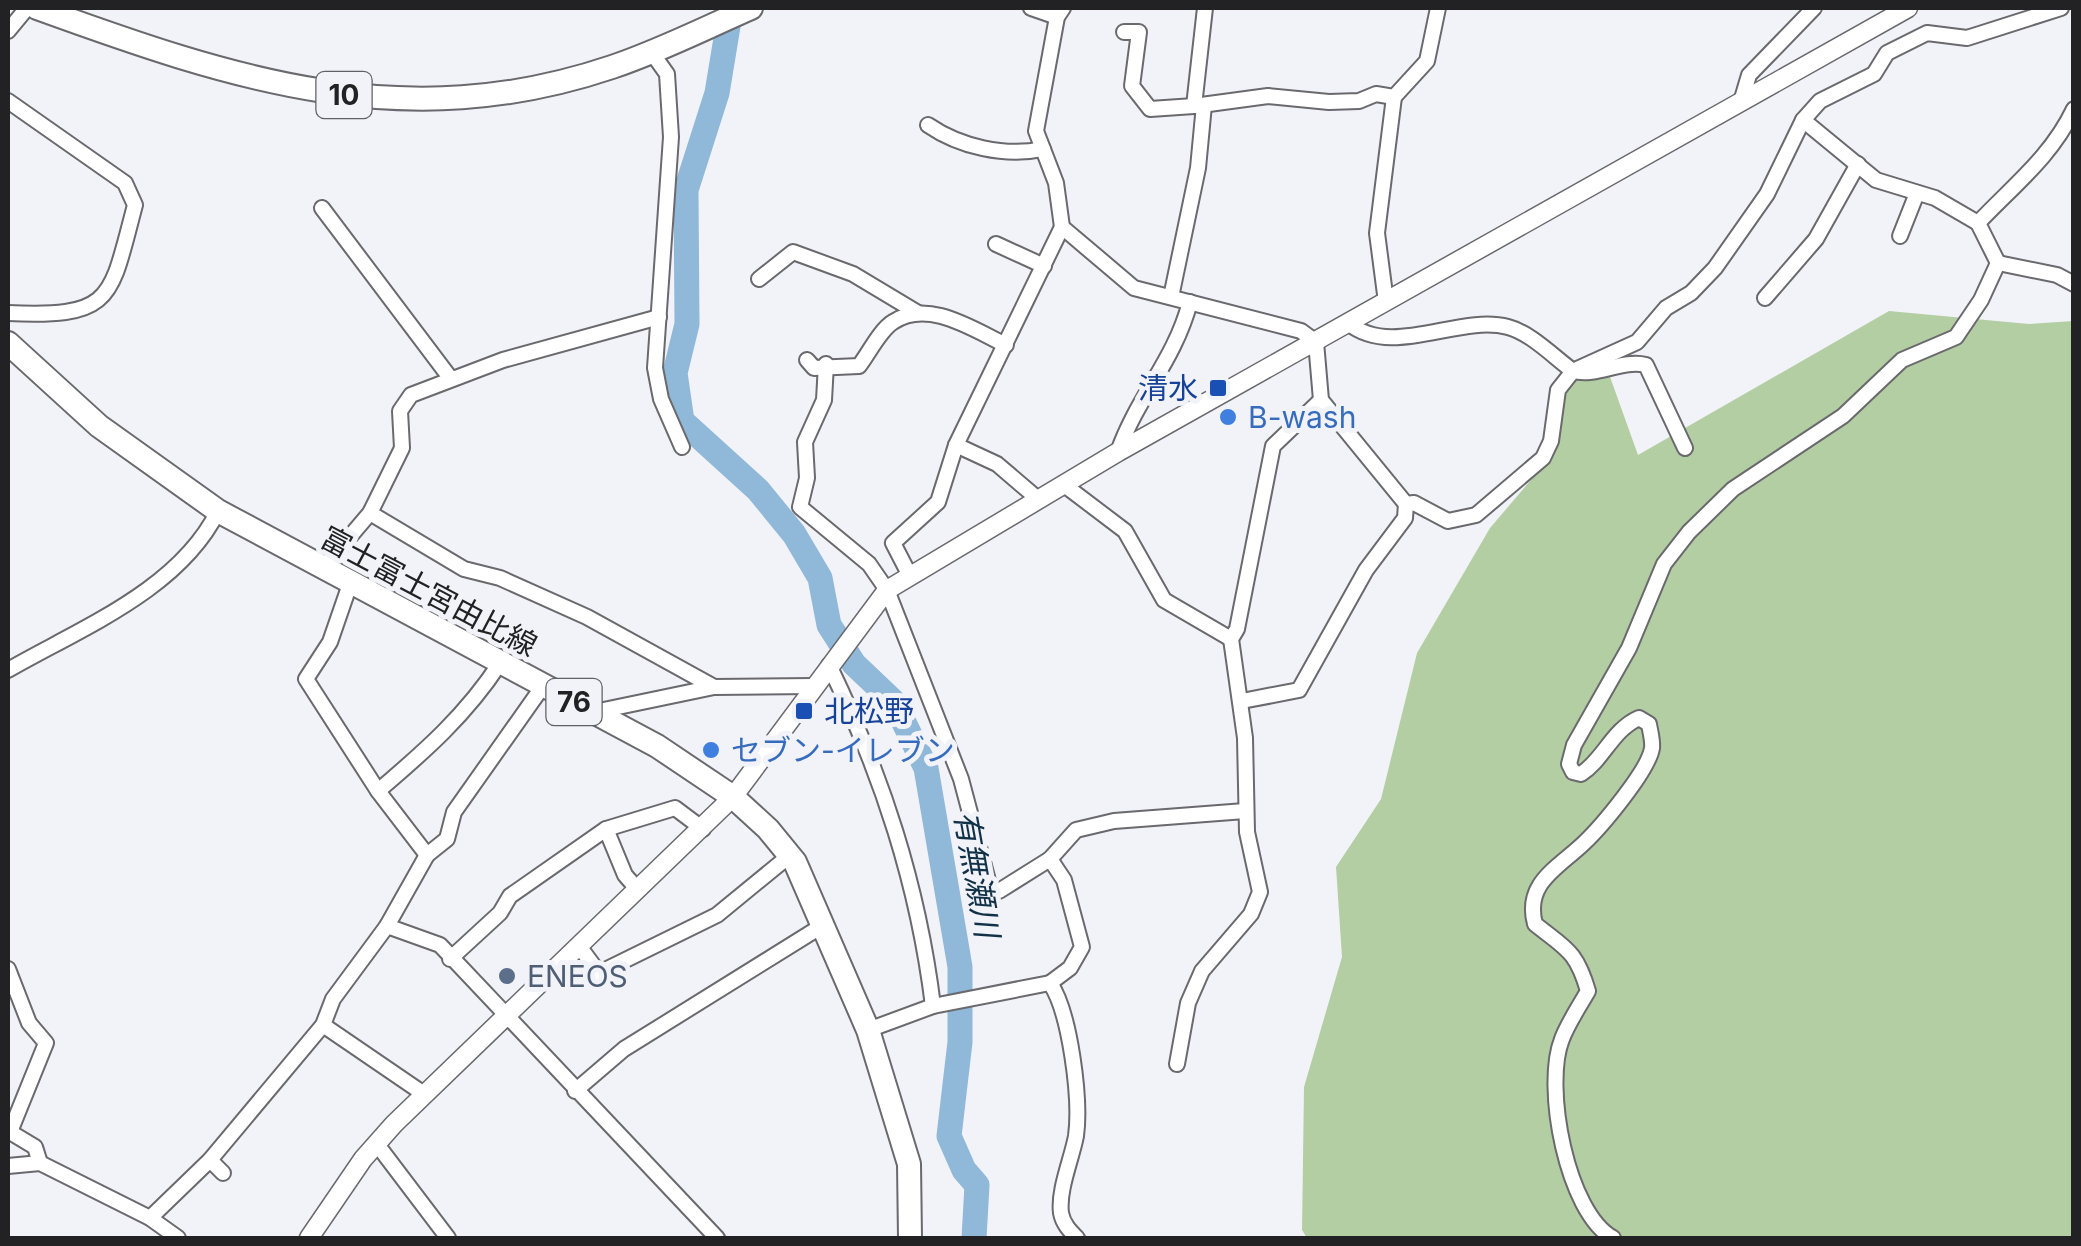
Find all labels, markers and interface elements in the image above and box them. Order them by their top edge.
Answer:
road number: 10 [316,72,372,118]
place label: 清水 [1138,370,1198,406]
marker: 清水 [1207,377,1229,399]
place label: B-wash [1248,399,1356,435]
marker: B-wash [1217,406,1239,428]
street label: 富士富士宮由比線 [315,519,543,663]
road number: 76 [546,679,602,725]
place label: 北松野 [824,693,914,729]
marker: 北松野 [793,700,815,722]
place label: セブン-イレブン [731,732,955,768]
marker: セブン-イレブン [700,739,722,761]
water label: 有無瀬川 [947,808,1008,943]
place label: ENEOS [527,958,628,994]
marker: ENEOS [496,965,518,987]

